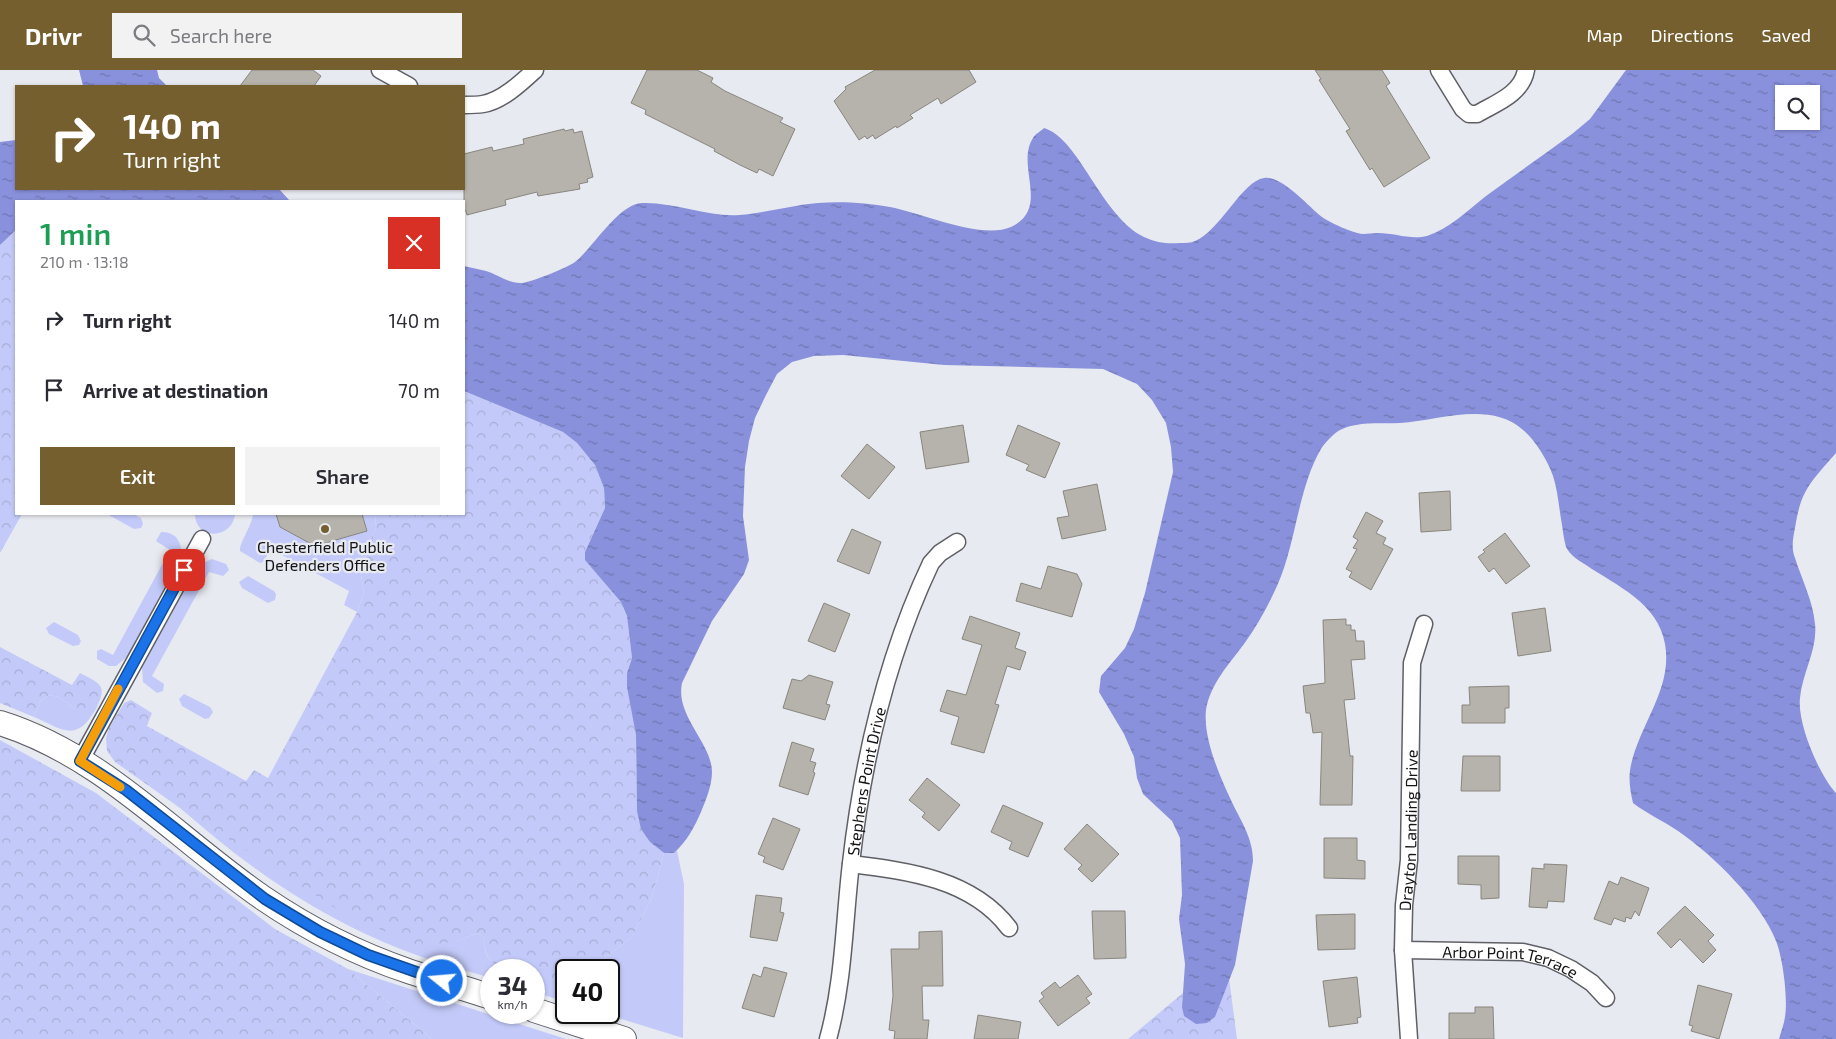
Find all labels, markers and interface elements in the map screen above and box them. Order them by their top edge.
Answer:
search box [112,13,462,58]
text: Drivr [25,21,82,50]
icon: search [130,21,158,49]
text: Search here [170,24,272,47]
text: Map [1586,24,1623,46]
text: Directions [1651,24,1734,46]
text: Saved [1762,24,1811,46]
map controls [1775,85,1820,130]
button: search [1775,85,1820,130]
text: 140 m [123,104,221,146]
icon: right [40,105,105,170]
text: Turn right [123,146,221,172]
text: 1 min [40,215,111,251]
button: close [388,217,440,269]
text: 210 m · 13:18 [40,252,129,271]
icon: right [40,306,68,334]
text: Turn right [83,309,171,332]
text: 140 m [388,309,440,332]
icon: arrive [40,376,68,404]
text: Arrive at destination [83,379,268,402]
text: 70 m [398,379,440,402]
button: Exit [40,447,235,505]
button: Share [245,447,440,505]
marker: Chesterfield Public Defenders Office [319,523,331,535]
place label: Chesterfield Public Defenders Office [257,537,393,574]
pin [163,549,205,591]
icon: arrive [170,556,198,584]
street label: Stephens Point Drive [842,704,889,857]
street label: Drayton Landing Drive [1394,750,1420,911]
street label: Arbor Point Terrace [1442,941,1582,981]
position arrow [415,954,467,1006]
speed limit sign: 40 [555,959,620,1024]
text: 34 [497,970,528,1000]
text: km/h [498,997,527,1011]

